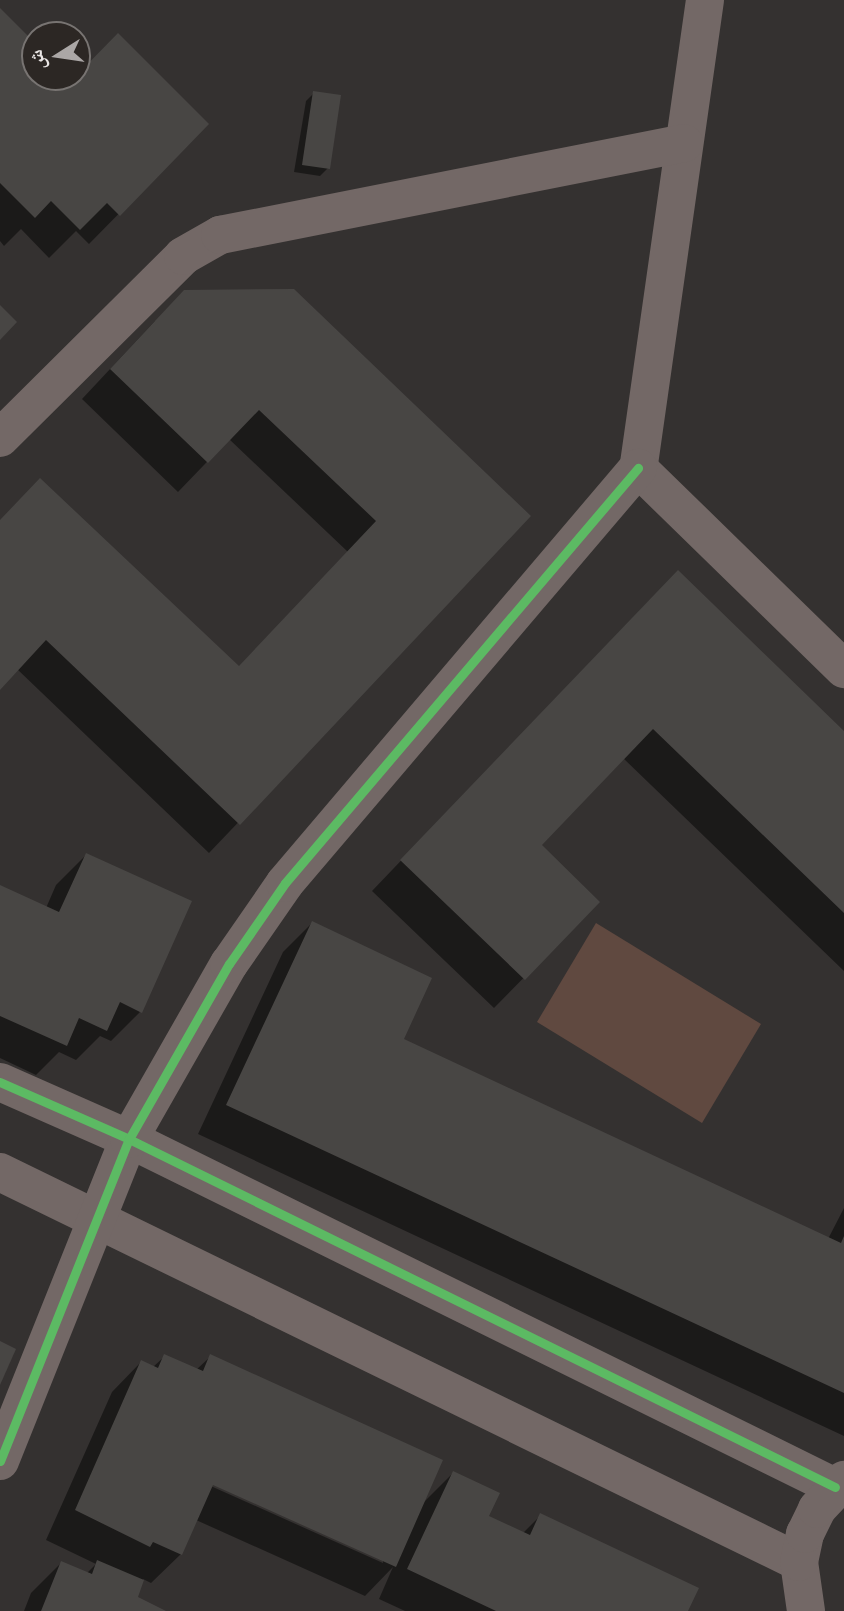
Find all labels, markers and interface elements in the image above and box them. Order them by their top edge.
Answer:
north arrow [21,21,91,91]
text: ش [24,48,50,72]

